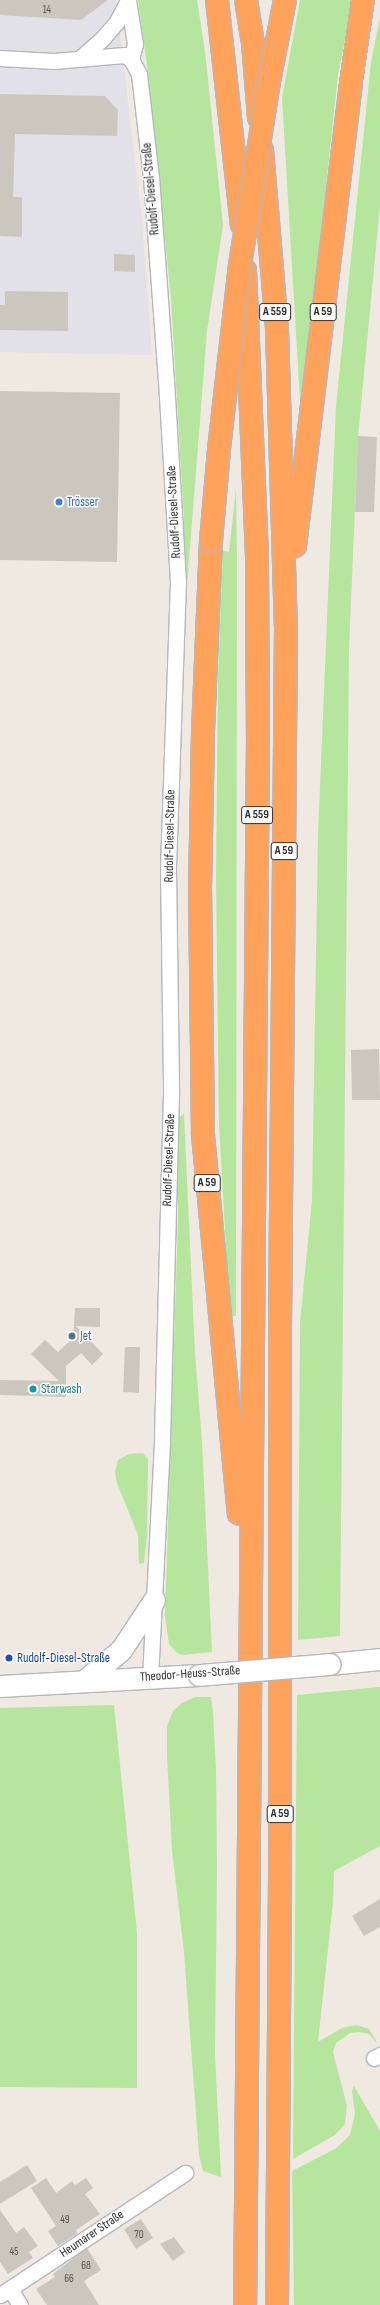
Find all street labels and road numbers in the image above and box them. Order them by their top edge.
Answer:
street label: Rudolf-Diesel-Straße [139,142,163,236]
road number: A 559 [259,302,291,322]
road number: A 59 [309,302,337,322]
street label: Rudolf-Diesel-Straße [164,465,184,559]
street label: Rudolf-Diesel-Straße [161,789,179,883]
road number: A 559 [241,805,273,825]
road number: A 59 [270,841,298,861]
street label: Rudolf-Diesel-Straße [160,1113,178,1207]
road number: A 59 [193,1173,221,1193]
street label: Theodor-Heuss-Straße [139,1663,241,1685]
road number: A 59 [266,1804,294,1824]
street label: Heumarer Straße [57,2207,127,2261]

